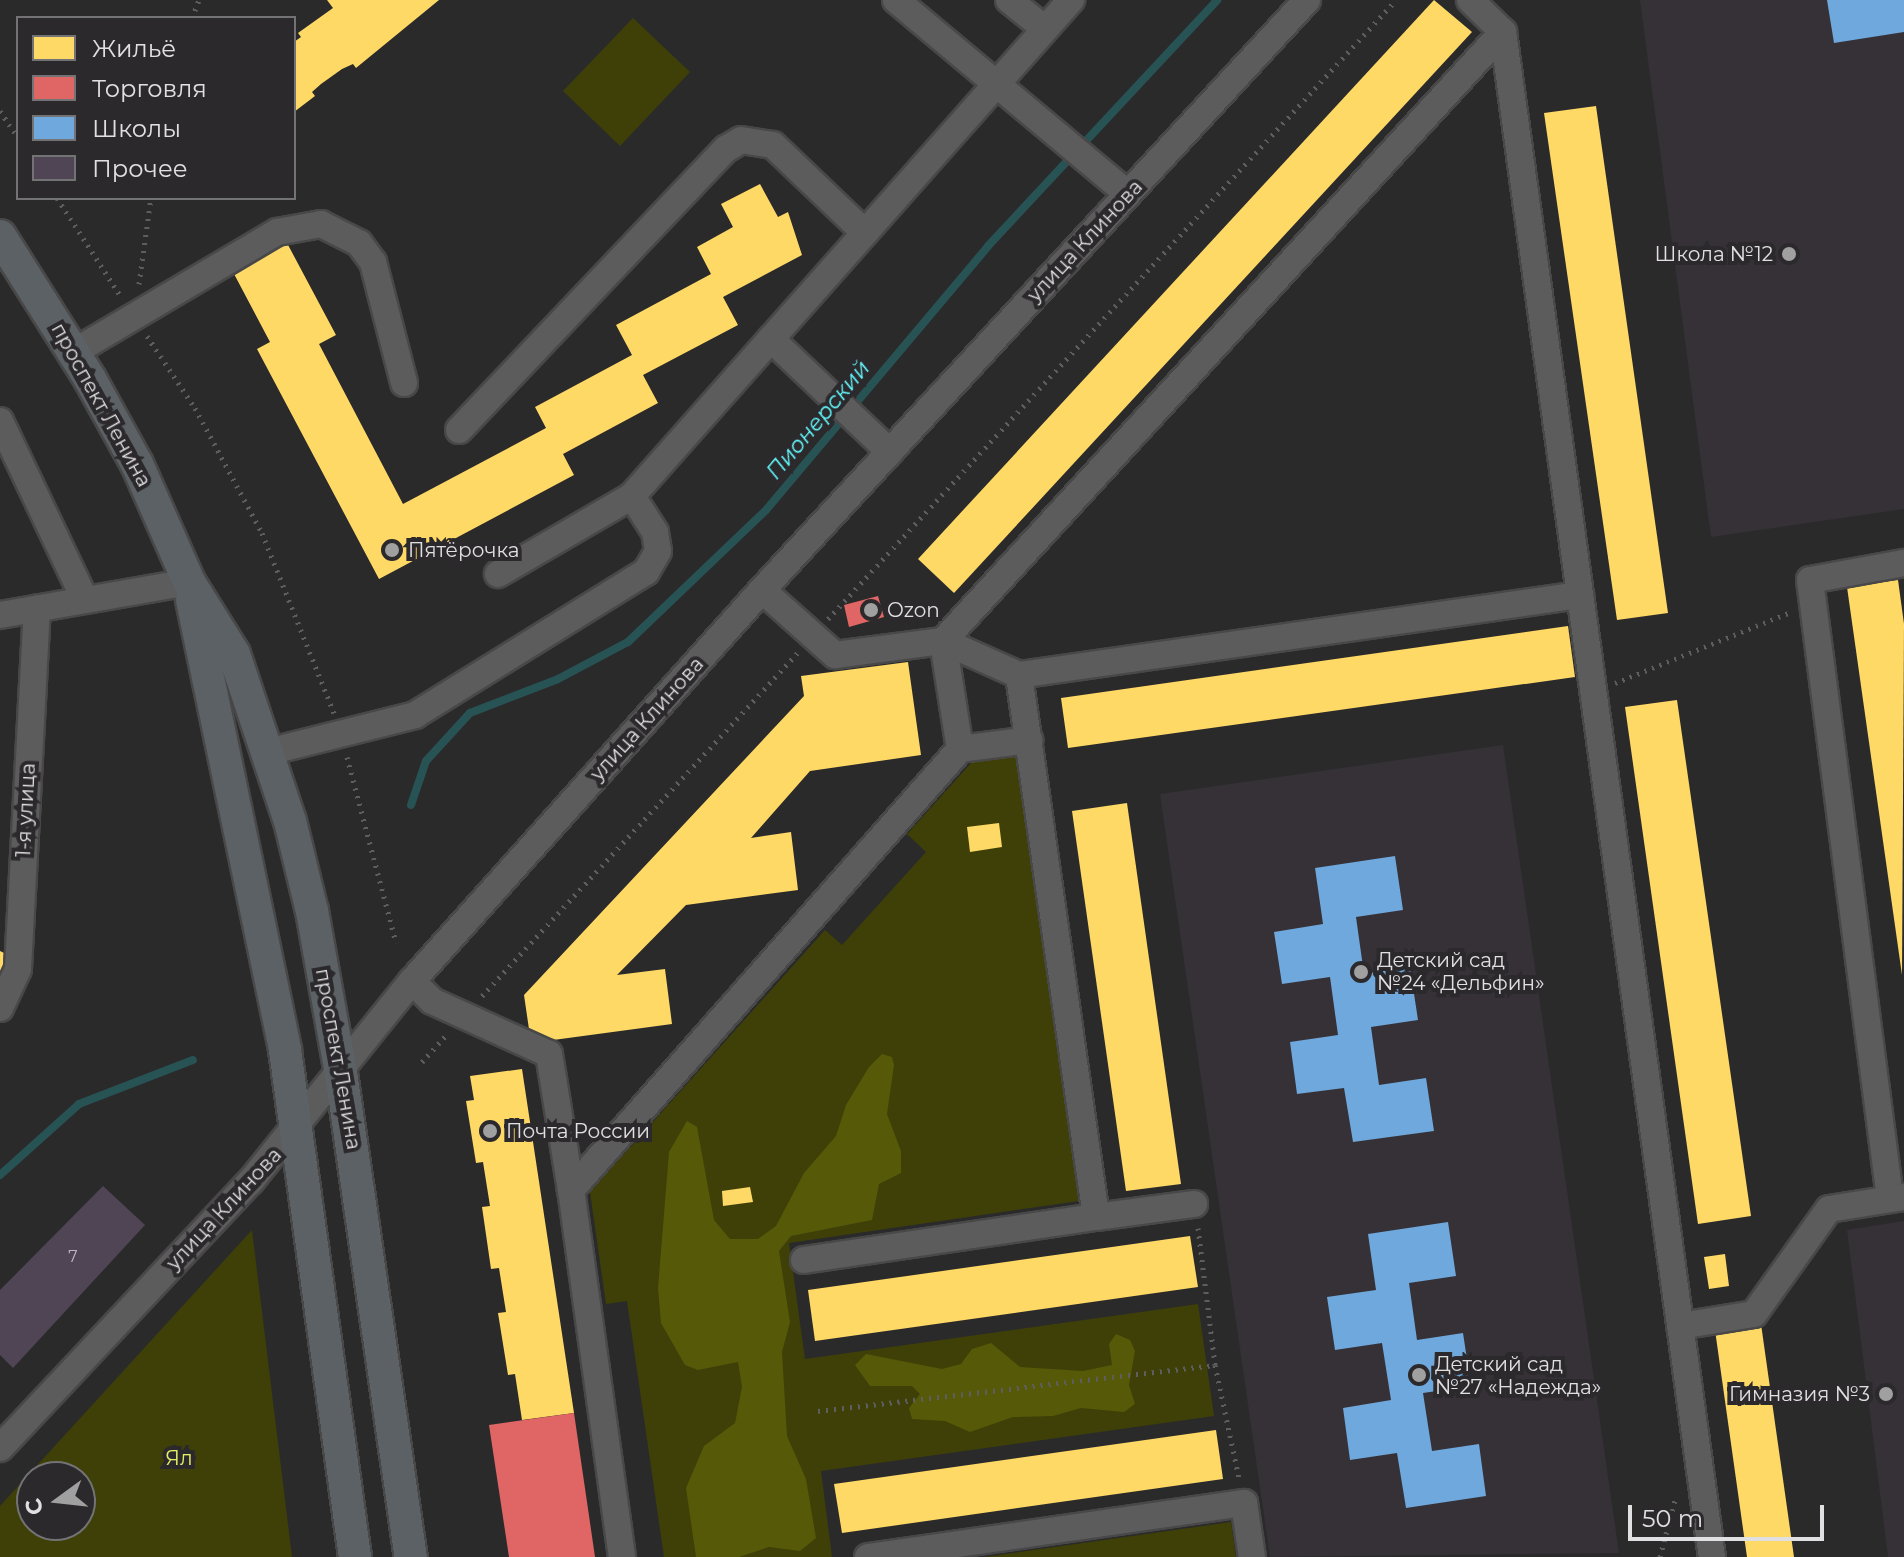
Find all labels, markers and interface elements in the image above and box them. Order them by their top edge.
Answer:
legend [16,16,296,200]
text: Жильё [92,34,176,63]
text: Торговля [92,74,207,103]
text: Школы [92,114,181,143]
text: Прочее [92,154,188,183]
street label: улица Клинова [1022,175,1148,307]
place label: Школа №12 [1655,242,1773,266]
marker: Школа №12 [1780,245,1798,263]
street label: проспект Ленина [46,319,156,491]
water label: Пионерский [761,355,875,485]
place label: Пятёрочка [408,538,519,562]
marker: Пятёрочка [383,541,401,559]
place label: Ozon [887,598,940,622]
marker: Ozon [862,601,880,619]
street label: улица Клинова [585,652,709,786]
street label: 1-я улица [12,762,40,858]
place label: Детский сад №24 «Дельфин» [1377,948,1544,995]
marker: Детский сад №24 «Дельфин» [1352,963,1370,981]
street label: проспект Ленина [310,967,366,1151]
place label: Почта России [506,1119,650,1143]
marker: Почта России [481,1122,499,1140]
street label: улица Клинова [161,1143,287,1275]
house number: 7 [68,1247,78,1267]
place label: Детский сад №27 «Надежда» [1435,1352,1601,1399]
marker: Детский сад №27 «Надежда» [1410,1366,1428,1384]
place label: Гимназия №3 [1729,1382,1870,1406]
marker: Гимназия №3 [1877,1385,1895,1403]
park label: Ял [165,1446,193,1470]
north arrow [16,1461,96,1541]
scale bar [1632,1489,1828,1539]
text: С [19,1496,49,1518]
text: 50 m [1642,1504,1703,1533]

